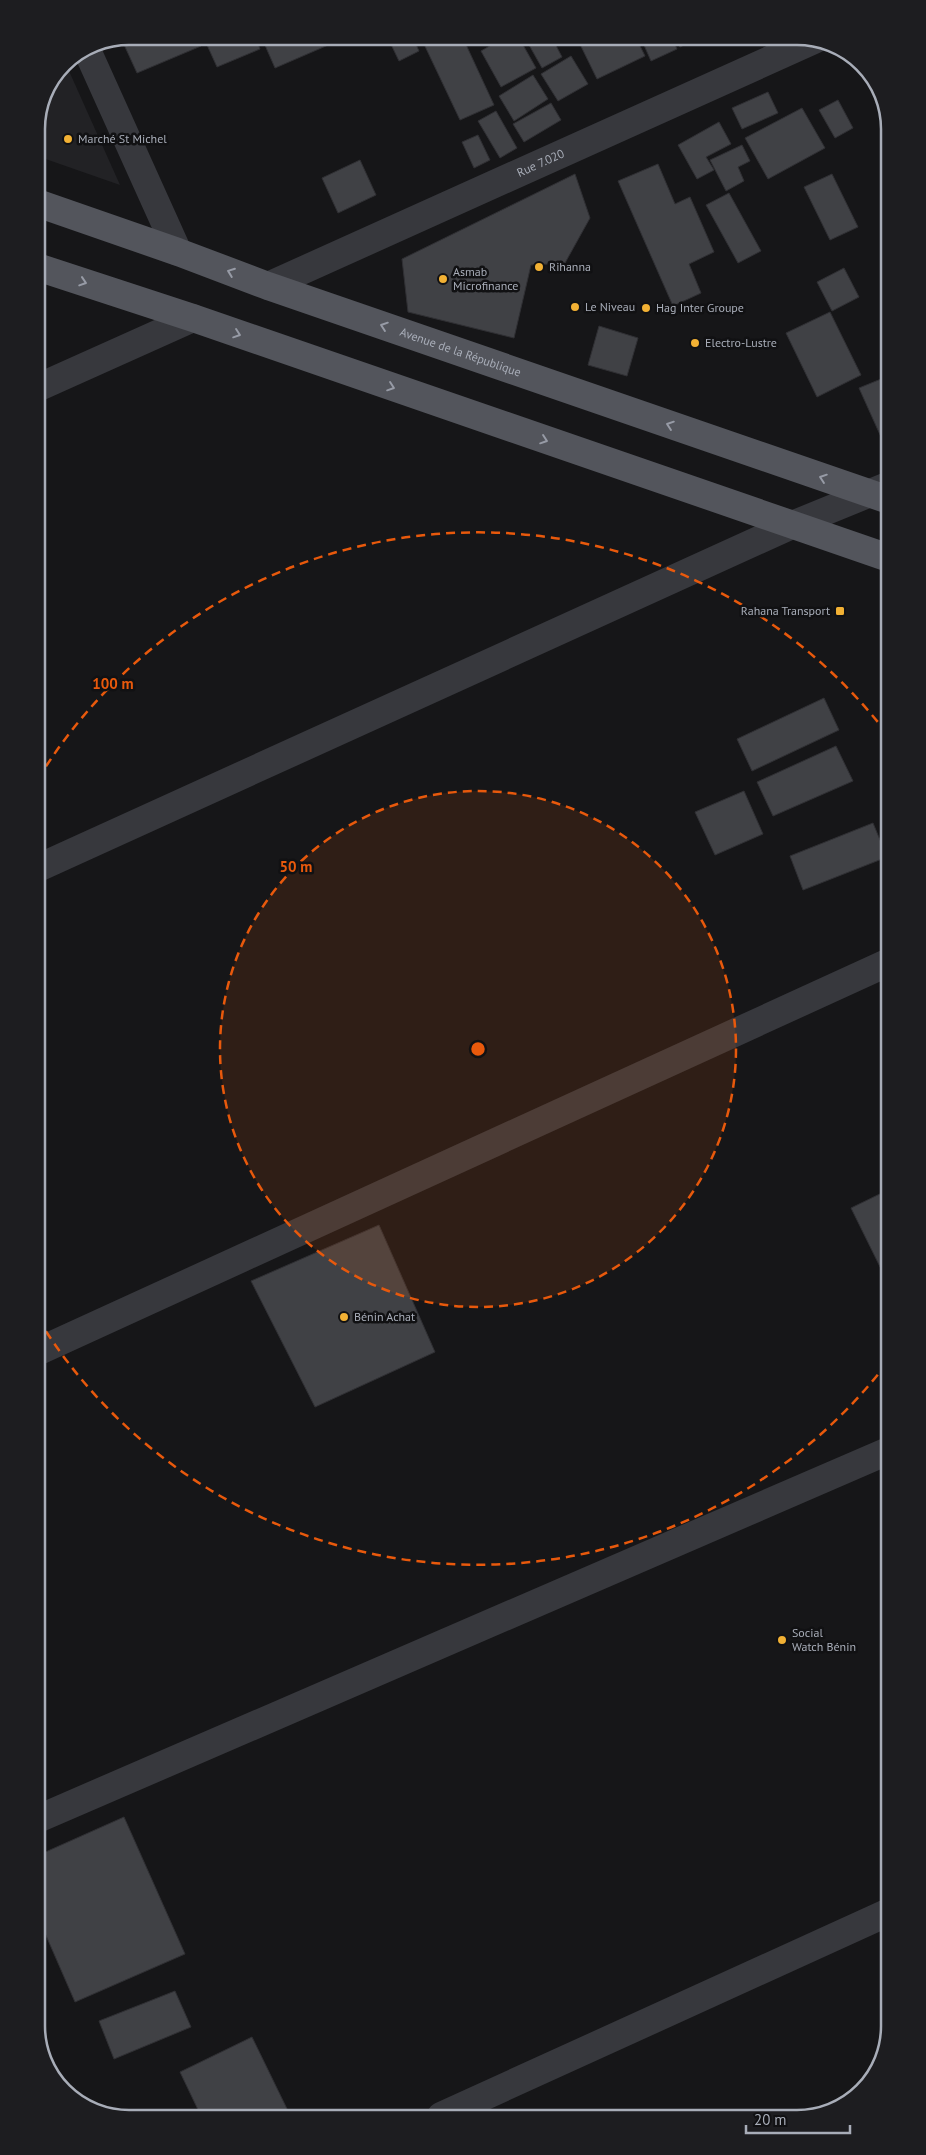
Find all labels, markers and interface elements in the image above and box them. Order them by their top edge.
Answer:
place label: Marché St Michel [78,131,167,146]
marker: Marché St Michel [62,133,74,145]
street label: Rue 7.020 [514,145,567,180]
place label: Rihanna [549,259,591,274]
marker: Rihanna [533,261,545,273]
place label: Asmab Microfinance [453,264,518,293]
one-way arrow [227,268,235,278]
marker: Asmab Microfinance [437,273,449,285]
one-way arrow [78,276,87,286]
place label: Le Niveau [585,299,635,314]
place label: Hag Inter Groupe [656,300,744,315]
marker: Le Niveau [569,301,581,313]
marker: Hag Inter Groupe [640,302,652,314]
one-way arrow [380,322,388,332]
street label: Avenue de la République [398,324,523,380]
one-way arrow [232,328,241,338]
place label: Electro-Lustre [705,335,777,350]
marker: Electro-Lustre [689,337,701,349]
one-way arrow [386,381,394,391]
one-way arrow [666,420,674,430]
one-way arrow [540,434,548,444]
one-way arrow [820,473,828,483]
place label: Rahana Transport [741,603,830,618]
marker: Rahana Transport [834,605,846,617]
text: 100 m [92,674,134,693]
text: 50 m [280,857,312,876]
centre of rings [469,1040,487,1058]
place label: Bénin Achat [354,1309,415,1324]
marker: Bénin Achat [338,1311,350,1323]
place label: Social Watch Bénin [792,1625,856,1654]
marker: Social Watch Bénin [776,1634,788,1646]
scale bar [746,2102,850,2134]
text: 20 m [754,2110,787,2129]

